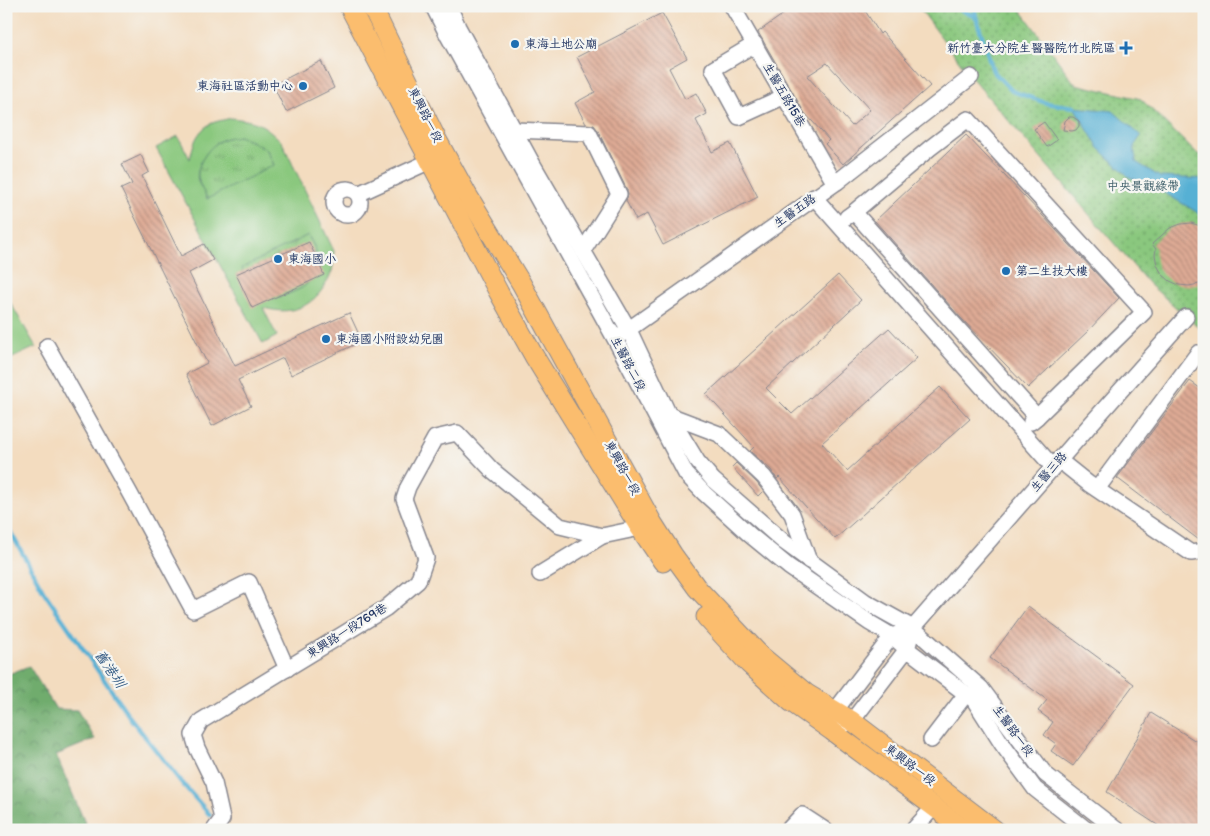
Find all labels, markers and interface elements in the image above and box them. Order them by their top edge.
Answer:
place label: 東海土地公廟 [525,37,597,52]
marker: 東海土地公廟 [509,38,521,50]
place label: 新竹臺大分院生醫醫院竹北院區 [947,41,1115,56]
marker: 新竹臺大分院生醫醫院竹北院區 [1119,41,1133,55]
street label: 生醫五路15巷 [760,60,808,130]
place label: 東海社區活動中心 [197,79,293,94]
marker: 東海社區活動中心 [297,80,309,92]
street label: 東興路一段 [405,85,445,145]
park label: 中央景觀綠帶 [1107,179,1179,194]
street label: 生醫五路 [771,191,819,231]
place label: 東海國小 [288,252,336,267]
marker: 東海國小 [272,253,284,265]
place label: 第二生技大樓 [1016,264,1088,279]
marker: 第二生技大樓 [1000,265,1012,277]
place label: 東海國小附設幼兒園 [336,332,444,347]
marker: 東海國小附設幼兒園 [320,333,332,345]
street label: 生醫路二段 [607,334,649,394]
street label: 東興路一段 [601,438,643,498]
street label: 生醫三路 [1028,449,1070,495]
street label: 東興路一段769巷 [304,600,390,662]
water label: 舊港圳 [91,647,130,693]
street label: 生醫路一段 [989,702,1037,760]
street label: 東興路一段 [882,741,938,789]

